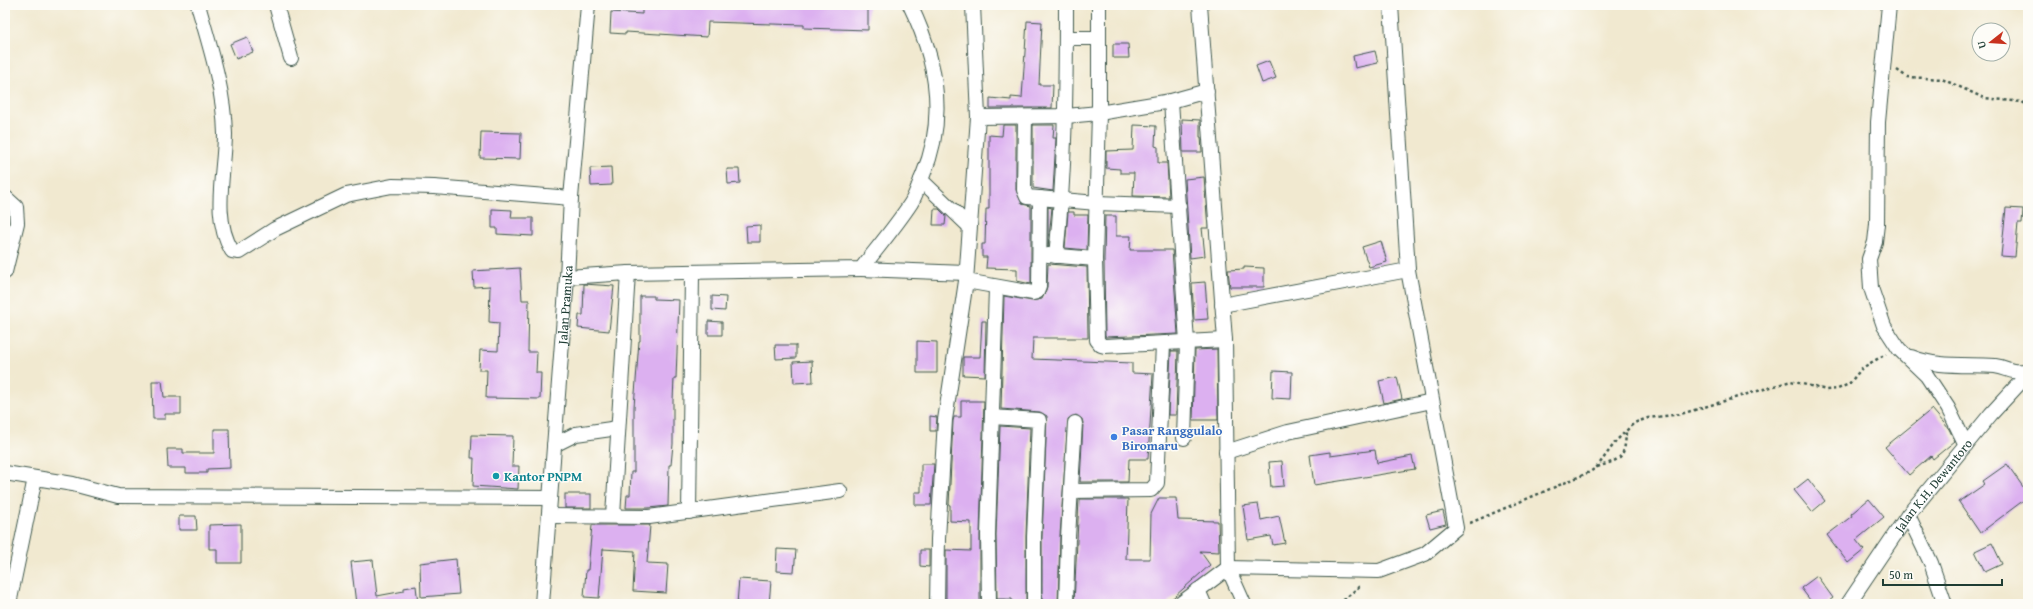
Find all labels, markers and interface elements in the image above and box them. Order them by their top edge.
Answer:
north arrow [1971,22,2011,62]
text: U [1973,38,1990,51]
street label: Jalan Pramuka [553,264,578,347]
place label: Pasar Ranggulalo Biromaru [1122,421,1223,455]
marker: Pasar Ranggulalo Biromaru [1109,432,1119,442]
street label: Jalan K.H. Dewantoro [1889,435,1977,538]
place label: Kantor PNPM [504,467,582,486]
marker: Kantor PNPM [491,471,501,481]
scale bar [1883,561,2002,587]
text: 50 m [1889,566,1913,583]

